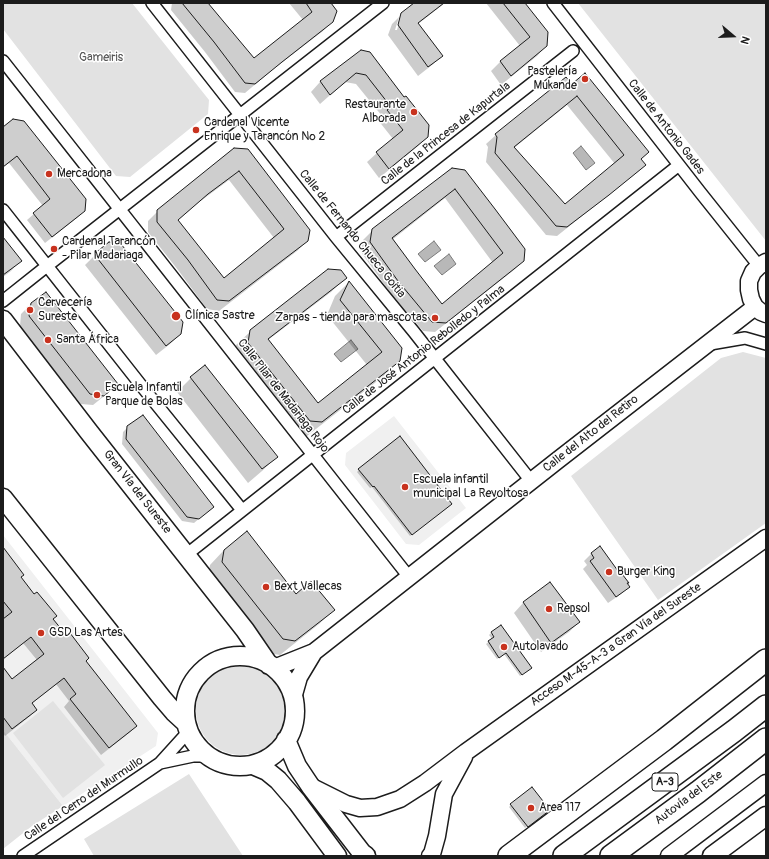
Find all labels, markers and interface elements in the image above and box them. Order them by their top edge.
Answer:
north arrow [713,16,753,56]
text: N [737,34,752,46]
park label: Gameiris [79,51,123,65]
place label: Pastelería Mukande [527,65,577,93]
marker: Pastelería Mukande [580,74,590,84]
street label: Calle de Antonio Gades [625,77,707,177]
street label: Calle de la Princesa de Kapurtala [379,79,513,189]
place label: Restaurante Alborada [345,98,406,126]
marker: Restaurante Alborada [409,107,419,117]
place label: Cardenal Vicente Enrique y Tarancón Nº 2 [204,116,325,144]
marker: Cardenal Vicente Enrique y Tarancón Nº 2 [191,125,201,135]
place label: Mercadona [57,167,112,181]
street label: Calle de Fernando Chueca Goitia [296,167,408,301]
marker: Mercadona [44,169,54,179]
place label: Cardenal Tarancón - Pilar Madariaga [62,235,156,263]
marker: Cardenal Tarancón - Pilar Madariaga [49,244,59,254]
street label: Calle de José Antonio Rebolledo y Palma [340,282,508,418]
place label: Cervecería Sureste [38,296,92,324]
marker: Cervecería Sureste [25,305,35,315]
place label: Clínica Sastre [185,309,255,323]
marker: Clínica Sastre [170,310,182,322]
place label: Zarpas - tienda para mascotas [275,311,427,325]
marker: Zarpas - tienda para mascotas [430,313,440,323]
place label: Santa África [56,333,119,347]
marker: Santa África [43,335,53,345]
street label: Calle Pilar de Madariaga Rojo [234,336,332,456]
place label: Escuela Infantil Parque de Bolas [105,381,183,409]
marker: Escuela Infantil Parque de Bolas [92,390,102,400]
street label: Calle del Alto del Retiro [541,392,641,476]
street label: Gran Vía del Sureste [100,447,174,537]
place label: Escuela infantil municipal La Revoltosa [413,473,528,501]
marker: Escuela infantil municipal La Revoltosa [400,482,410,492]
place label: Burger King [617,565,675,579]
marker: Burger King [604,567,614,577]
place label: Bext Vallecas [274,580,342,594]
street label: Acceso M-45-A-3 a Gran Vía del Sureste [528,580,704,710]
marker: Bext Vallecas [261,582,271,592]
place label: Repsol [557,602,590,616]
marker: Repsol [544,604,554,614]
place label: GSD Las Artes [49,626,123,640]
marker: GSD Las Artes [36,628,46,638]
place label: Autolavado [512,640,568,654]
marker: Autolavado [499,642,509,652]
street label: Calle del Cerro del Murmullo [22,754,146,844]
street label: Autovía del Este [652,768,726,828]
road number: A-3 [652,773,678,791]
place label: Area 117 [539,801,581,815]
marker: Area 117 [526,803,536,813]

